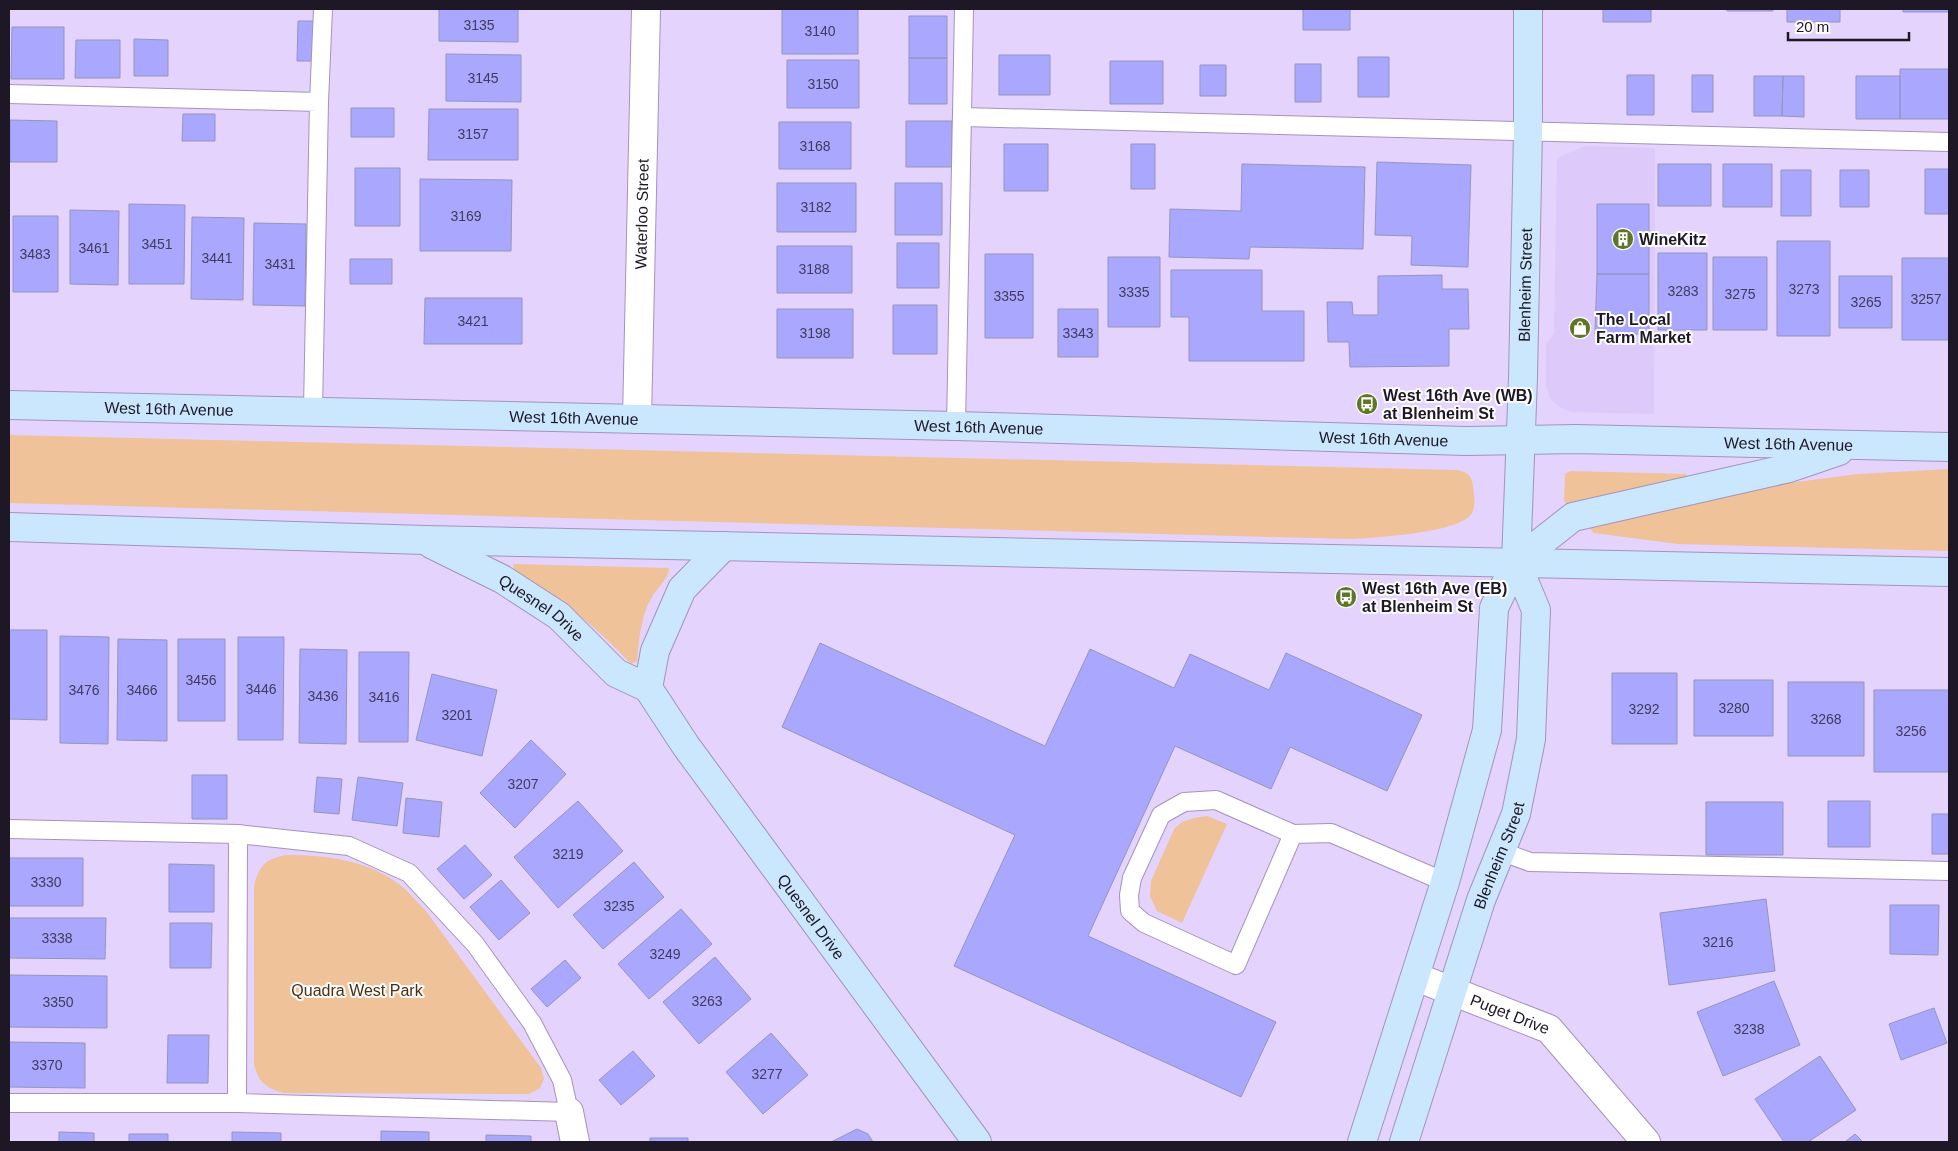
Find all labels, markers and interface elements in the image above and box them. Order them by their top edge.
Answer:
scale bar [1788,10,1909,42]
house number: 3135 [463,17,495,33]
text: 20 m [1796,18,1829,35]
house number: 3140 [804,23,836,39]
house number: 3145 [467,70,499,86]
house number: 3150 [807,76,839,92]
house number: 3157 [457,126,489,142]
house number: 3168 [799,138,831,154]
street label: Waterloo Street [632,158,651,270]
house number: 3182 [800,199,832,215]
house number: 3169 [450,208,482,224]
street label: Blenheim Street [1515,227,1535,342]
building icon: WineKitz [1611,227,1635,251]
place label: WineKitz [1639,231,1706,248]
house number: 3451 [141,236,173,252]
house number: 3461 [78,240,110,256]
house number: 3483 [19,246,51,262]
house number: 3441 [201,250,233,266]
house number: 3431 [264,256,296,272]
house number: 3188 [798,261,830,277]
house number: 3273 [1788,281,1820,297]
house number: 3283 [1667,283,1699,299]
house number: 3335 [1118,284,1150,300]
house number: 3275 [1724,286,1756,302]
house number: 3355 [993,288,1025,304]
house number: 3257 [1910,291,1942,307]
house number: 3265 [1850,294,1882,310]
place label: The Local Farm Market [1596,311,1692,346]
house number: 3421 [457,313,489,329]
shop icon: The Local Farm Market [1568,316,1592,340]
house number: 3198 [799,325,831,341]
house number: 3343 [1062,325,1094,341]
place label: West 16th Ave (WB) at Blenheim St [1383,387,1533,422]
bus stop icon: West 16th Ave (WB) at Blenheim St [1355,392,1379,416]
street label: West 16th Avenue [104,399,234,418]
street label: West 16th Avenue [509,408,639,427]
street label: West 16th Avenue [914,417,1044,437]
street label: West 16th Avenue [1319,428,1449,449]
street label: West 16th Avenue [1724,434,1853,453]
street label: Quesnel Drive [496,571,587,644]
place label: West 16th Ave (EB) at Blenheim St [1362,580,1507,615]
bus stop icon: West 16th Ave (EB) at Blenheim St [1334,585,1358,609]
house number: 3456 [185,672,217,688]
house number: 3446 [245,681,277,697]
house number: 3476 [68,682,100,698]
house number: 3466 [126,682,158,698]
house number: 3436 [307,688,339,704]
house number: 3416 [368,689,400,705]
house number: 3280 [1718,700,1750,716]
house number: 3292 [1628,701,1660,717]
house number: 3201 [441,707,473,723]
house number: 3268 [1810,711,1842,727]
house number: 3256 [1895,723,1927,739]
house number: 3207 [507,776,539,792]
street label: Blenheim Street [1470,800,1527,911]
house number: 3219 [552,846,584,862]
street label: Quesnel Drive [774,871,848,962]
house number: 3330 [30,874,62,890]
house number: 3235 [603,898,635,914]
house number: 3338 [41,930,73,946]
house number: 3216 [1702,934,1734,950]
house number: 3249 [649,946,681,962]
park label: Quadra West Park [291,982,424,999]
street label: Puget Drive [1468,991,1552,1037]
house number: 3263 [691,993,723,1009]
house number: 3350 [42,994,74,1010]
house number: 3238 [1733,1021,1765,1037]
house number: 3370 [31,1057,63,1073]
house number: 3277 [751,1066,783,1082]

